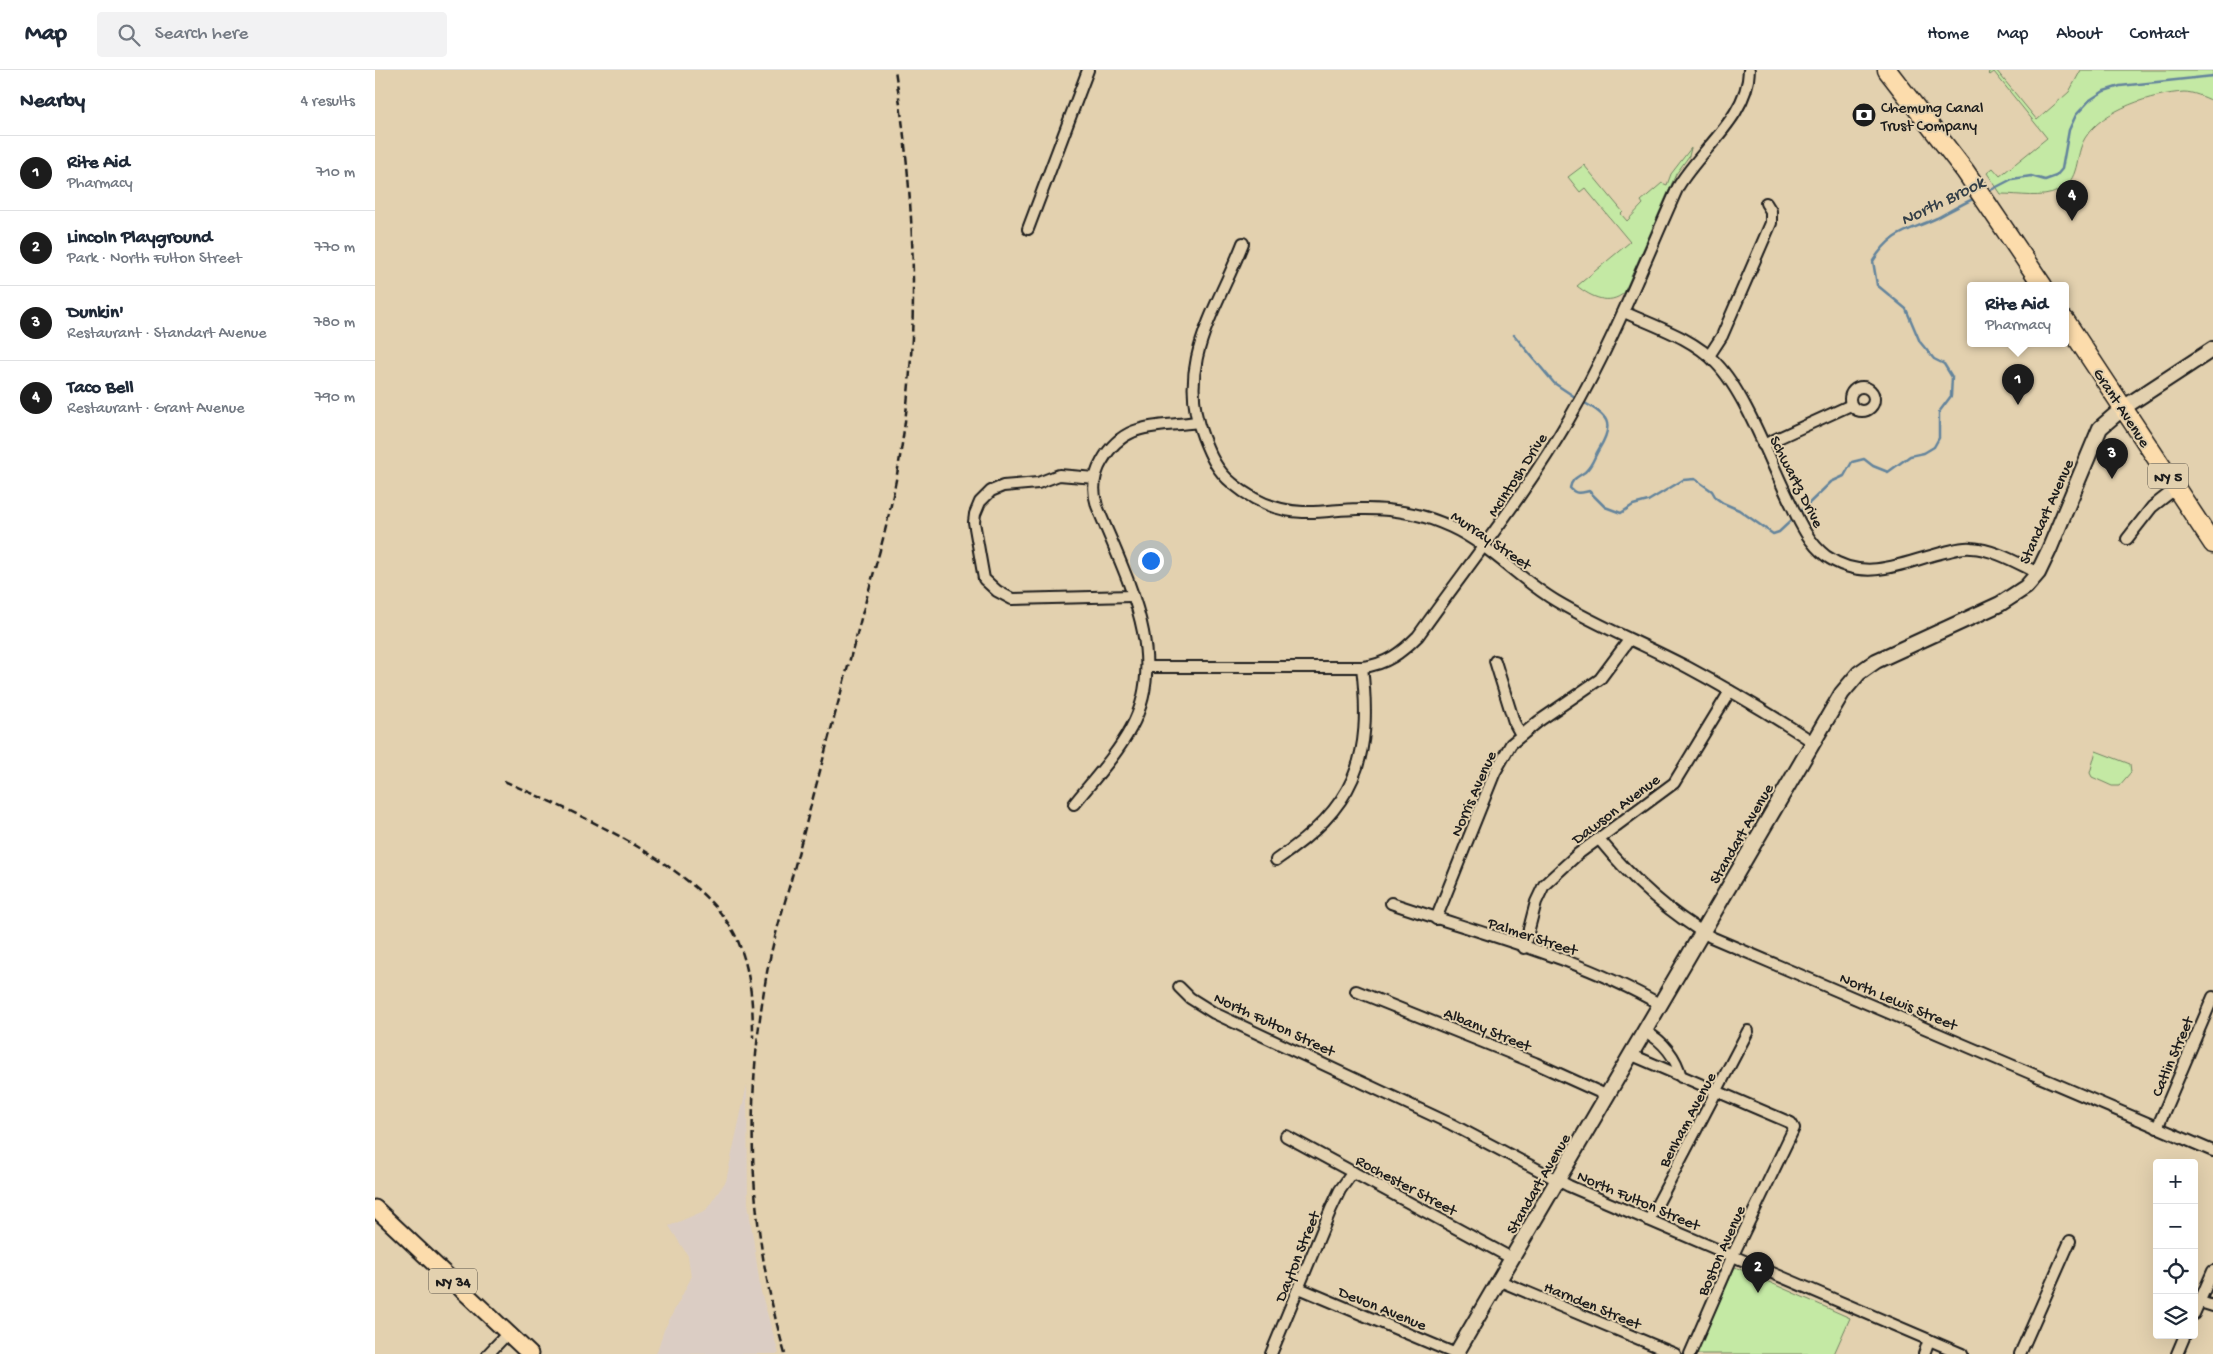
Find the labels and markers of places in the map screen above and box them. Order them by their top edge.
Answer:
place label: Chemung Canal Trust Company [1880,100,1983,137]
bank icon: Chemung Canal Trust Company [1851,102,1877,128]
pin: 4 [2056,180,2088,221]
pin: 1 [2002,364,2034,405]
pin: 3 [2096,438,2128,479]
pin: 2 [1742,1252,1774,1293]

